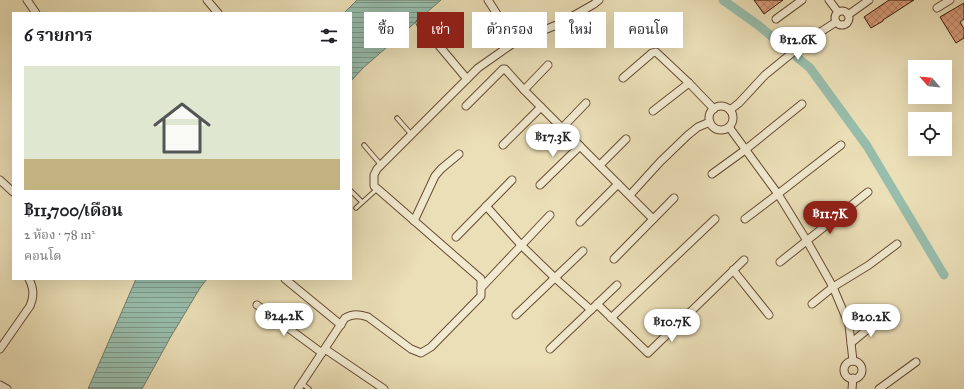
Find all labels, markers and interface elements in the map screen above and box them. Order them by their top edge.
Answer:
chip: ซื้อ [364,12,409,48]
chip: เช่า [417,12,464,48]
chip: ตัวกรอง [472,12,547,48]
chip: ใหม่ [555,12,606,48]
chip: คอนโด [614,12,683,48]
text: 6 รายการ [24,25,92,46]
icon: filters [318,25,340,47]
pin: ฿12.6K [765,27,831,61]
text: ฿12.6K [779,32,817,48]
north arrow [908,60,952,104]
map controls [908,60,952,156]
icon: home [146,92,218,164]
button: locate [908,112,952,156]
pin: ฿17.3K [520,124,586,158]
text: ฿17.3K [535,129,571,145]
text: ฿11,700/เดือน [24,200,123,221]
pin: ฿11.7K [797,201,863,235]
text: ฿11.7K [812,206,848,222]
text: 2 ห้อง · 78 m² [24,227,95,243]
text: คอนโด [24,248,62,264]
pin: ฿24.2K [251,303,317,337]
pin: ฿20.2K [838,304,904,338]
text: ฿24.2K [264,308,304,324]
pin: ฿10.7K [639,309,705,343]
text: ฿20.2K [851,309,891,325]
text: ฿10.7K [653,314,691,330]

